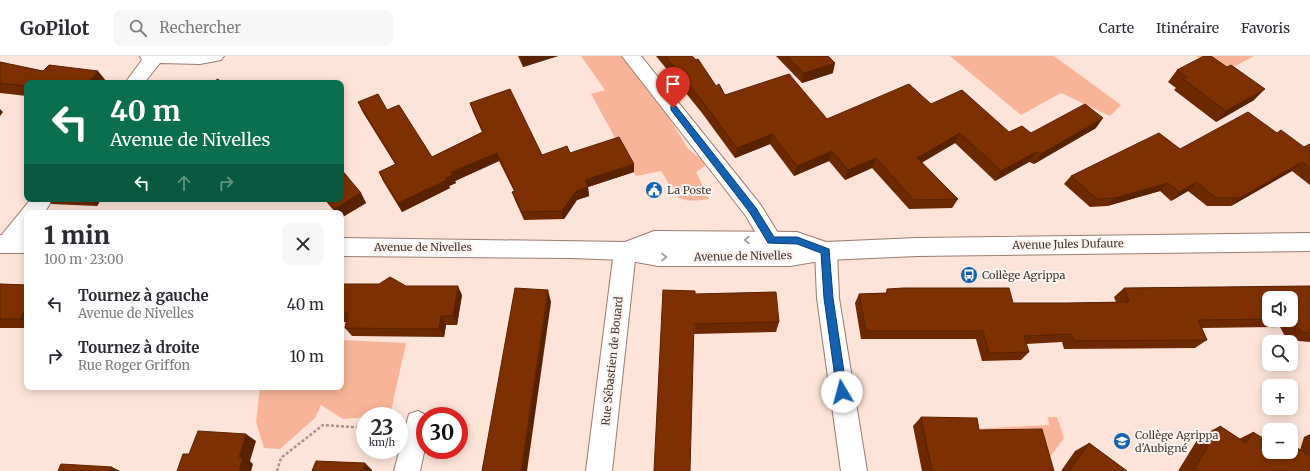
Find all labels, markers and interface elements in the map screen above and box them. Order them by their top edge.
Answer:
search box [113,10,393,46]
text: GoPilot [20,16,89,40]
icon: search [127,17,149,39]
text: Rechercher [159,18,241,37]
text: Carte [1099,19,1134,37]
text: Itinéraire [1156,19,1219,37]
text: Favoris [1241,19,1290,37]
pin [656,67,690,108]
icon: arrive [662,73,684,95]
text: 40 m [110,93,181,129]
icon: left [44,96,96,148]
text: Avenue de Nivelles [110,128,270,151]
icon: left [131,172,153,194]
icon: ahead [173,172,195,194]
icon: right [215,172,237,194]
public building icon: La Poste [644,180,664,200]
place label: La Poste [667,183,711,197]
text: 1 min [44,220,110,251]
button: close [282,223,324,265]
one-way arrow [744,236,750,244]
street label: Avenue Jules Dufaure [1011,236,1124,252]
street label: Avenue de Nivelles [373,240,472,254]
street label: Avenue de Nivelles [693,248,792,264]
text: 100 m · 23:00 [44,251,124,268]
one-way arrow [661,253,667,261]
bus stop icon: Collège Agrippa [959,265,979,285]
place label: Collège Agrippa [982,268,1065,282]
text: Tournez à gauche [78,286,209,305]
map controls [1262,291,1298,459]
button: sound [1262,291,1298,327]
icon: left [44,293,66,315]
text: 40 m [287,295,324,314]
street label: Rue Sébastien de Bouard [598,295,626,426]
text: Avenue de Nivelles [78,305,194,322]
button: search [1262,335,1298,371]
text: Tournez à droite [78,338,199,357]
icon: right [44,345,66,367]
text: 10 m [290,347,324,366]
text: Rue Roger Griffon [78,357,190,374]
position arrow [821,371,863,413]
button: + [1262,379,1298,415]
speed limit sign: 30 [416,407,468,459]
text: 23 [371,415,393,440]
button: − [1262,423,1298,459]
place label: Collège Agrippa d'Aubigné [1135,428,1218,455]
school or university icon: Collège Agrippa d'Aubigné [1112,431,1132,451]
text: km/h [369,436,395,449]

